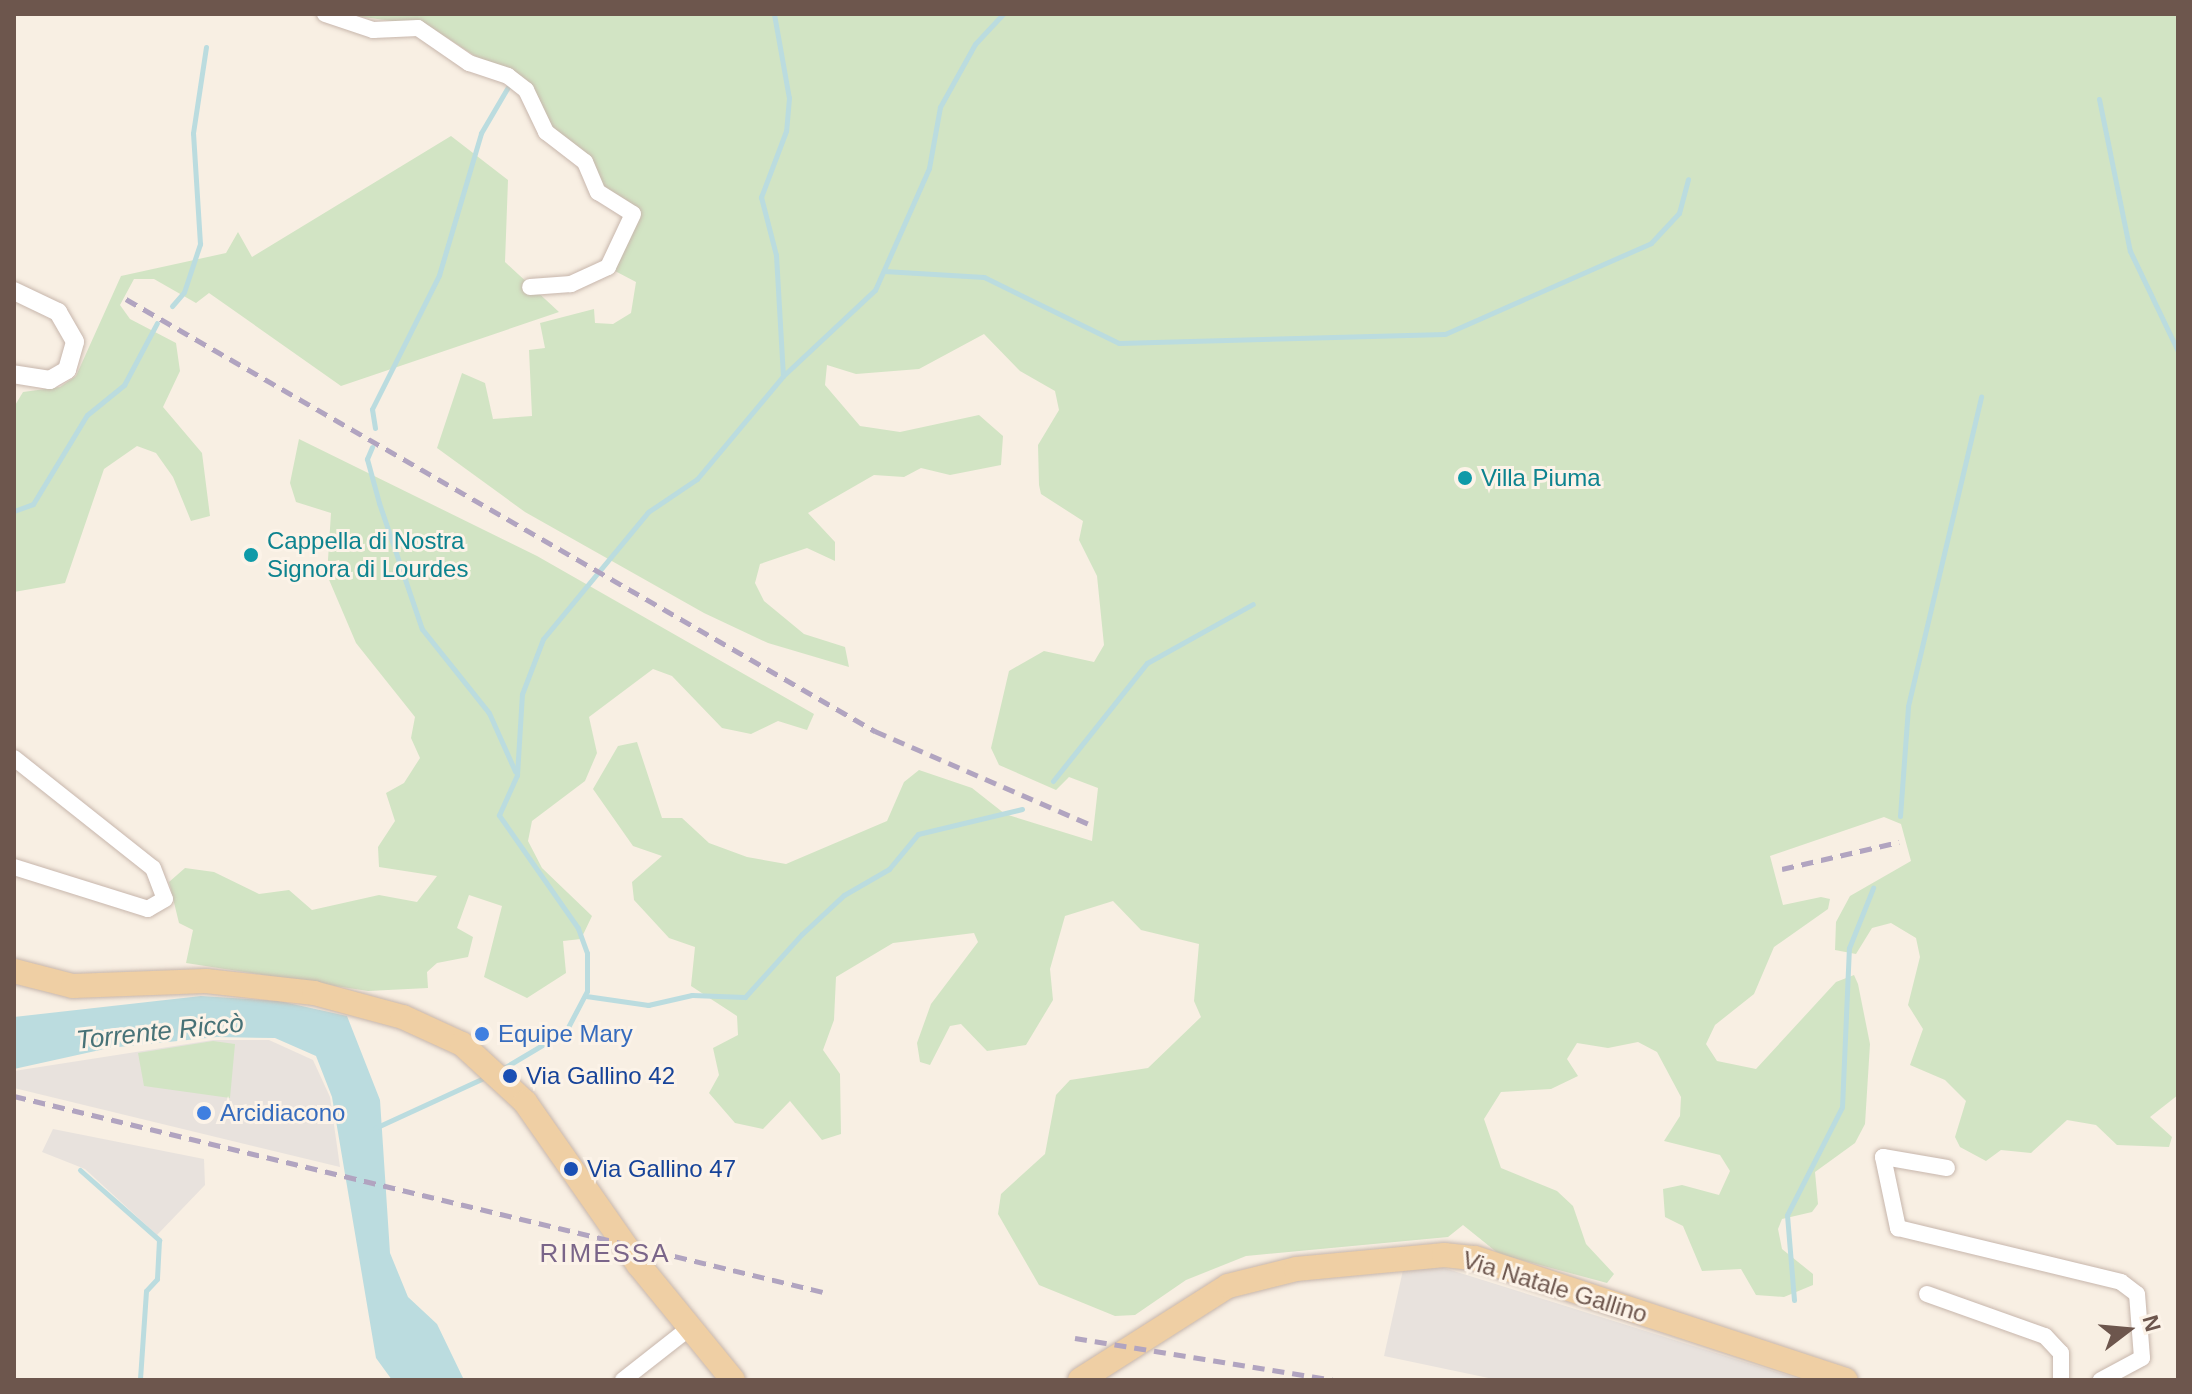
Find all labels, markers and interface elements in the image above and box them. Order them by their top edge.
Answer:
place label: Villa Piuma [1481,464,1601,492]
marker: Villa Piuma [1456,469,1474,487]
place label: Cappella di Nostra Signora di Lourdes [267,527,468,583]
marker: Cappella di Nostra Signora di Lourdes [242,546,260,564]
water label: Torrente Riccò [75,1008,245,1056]
place label: Equipe Mary [498,1020,633,1048]
marker: Equipe Mary [473,1025,491,1043]
place label: Via Gallino 42 [526,1062,675,1090]
marker: Via Gallino 42 [501,1067,519,1085]
place label: Arcidiacono [220,1099,345,1127]
marker: Arcidiacono [195,1104,213,1122]
place label: Via Gallino 47 [587,1155,736,1183]
marker: Via Gallino 47 [562,1160,580,1178]
district label: RIMESSA [539,1238,671,1270]
street label: Via Natale Gallino [1459,1245,1651,1329]
north arrow [2088,1290,2168,1370]
text: N [2137,1312,2166,1334]

